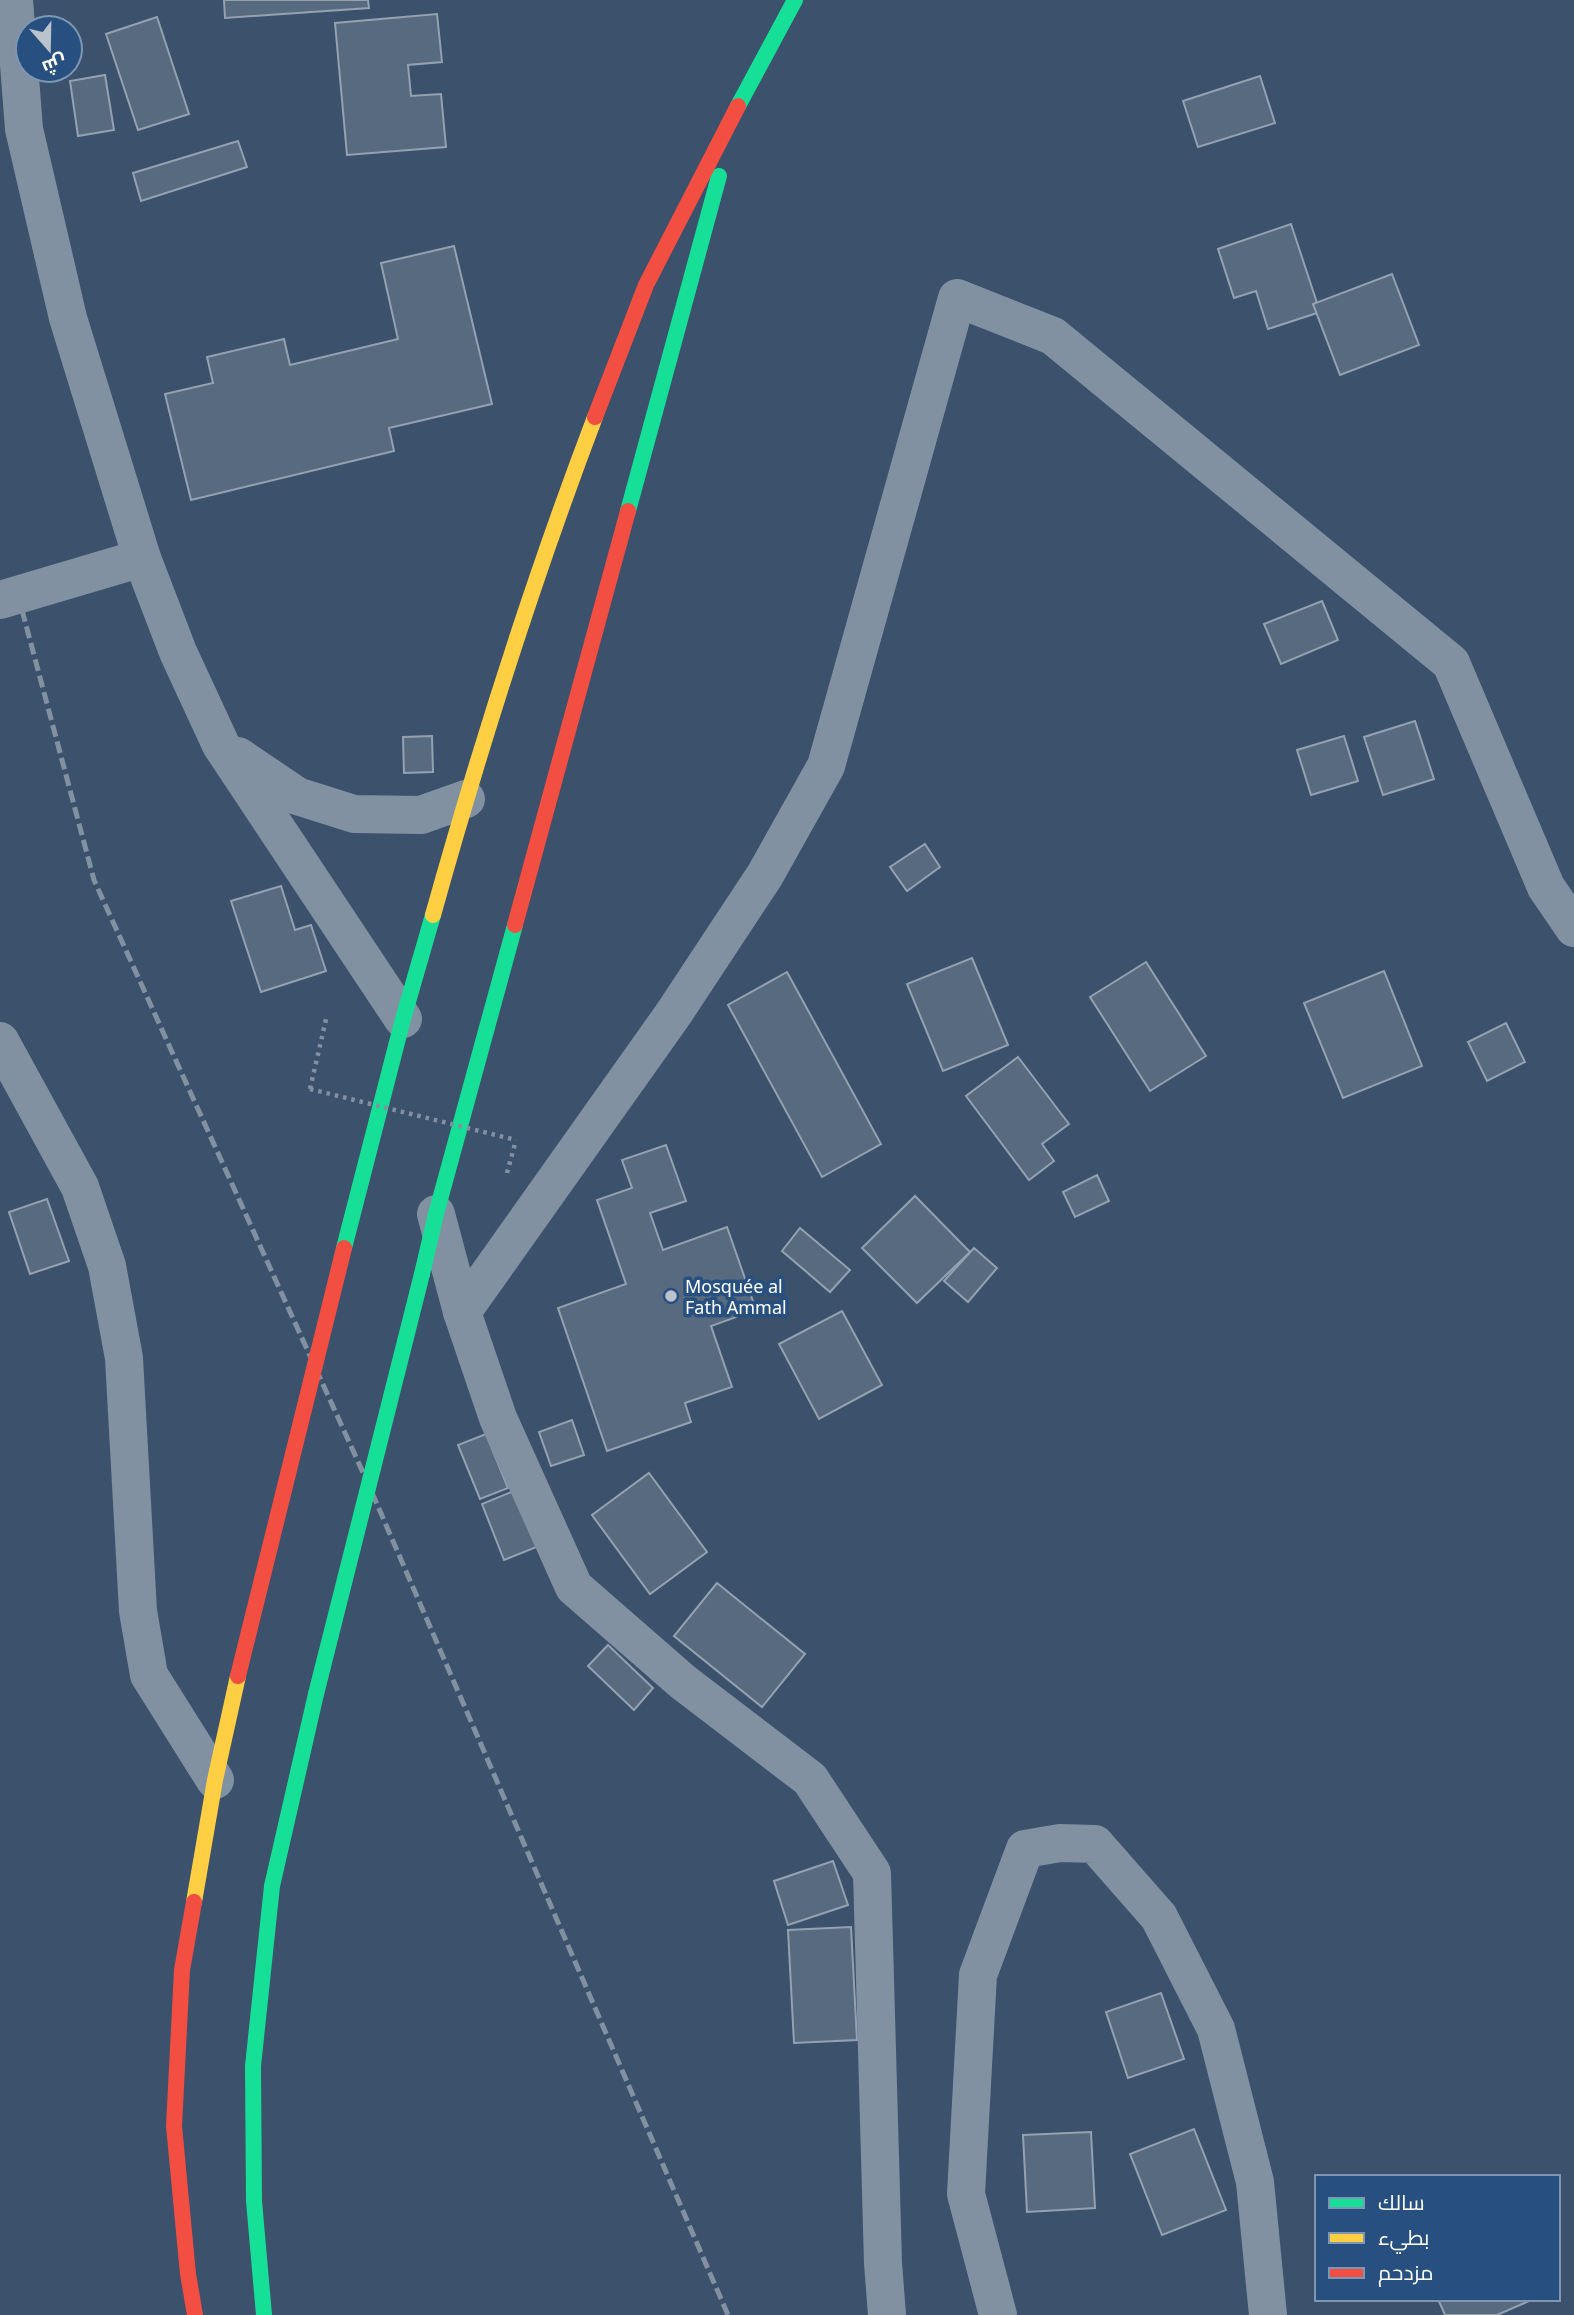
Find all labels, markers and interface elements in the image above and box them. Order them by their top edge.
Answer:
north arrow [14,14,84,84]
text: ش [39,49,71,81]
place label: Mosquée al Fath Ammal [685,1274,787,1319]
marker: Mosquée al Fath Ammal [663,1288,679,1304]
legend [1315,2175,1560,2301]
text: سالك [1378,2188,1425,2216]
text: بطيء [1378,2223,1429,2254]
text: مزدحم [1378,2258,1433,2287]

